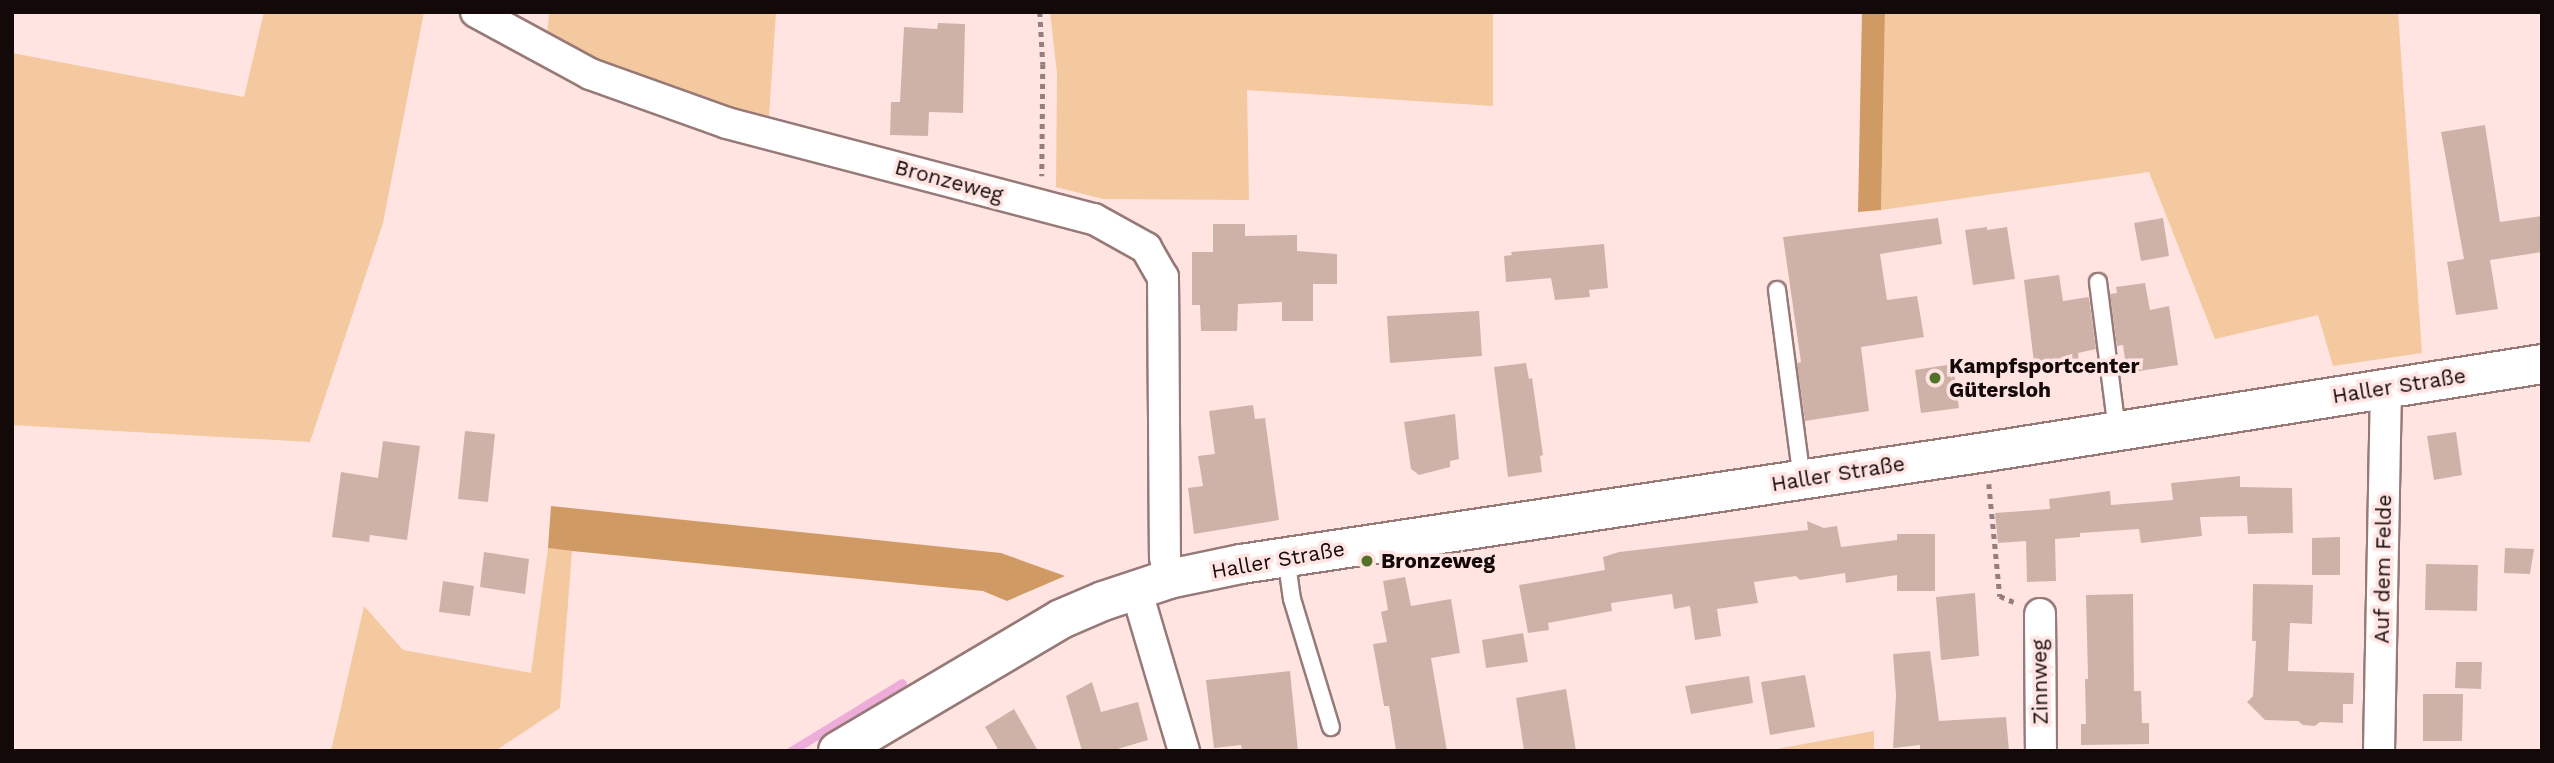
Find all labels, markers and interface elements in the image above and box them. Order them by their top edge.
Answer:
street label: Bronzeweg [892,154,1006,208]
place label: Kampfsportcenter Gütersloh [1949,353,2139,403]
street label: Haller Straße [2330,363,2468,409]
marker: Kampfsportcenter Gütersloh [1927,370,1943,386]
street label: Haller Straße [1769,451,1907,497]
street label: Auf dem Felde [2369,494,2397,644]
street label: Haller Straße [1209,536,1347,584]
place label: Bronzeweg [1381,548,1495,574]
marker: Bronzeweg [1359,553,1375,569]
street label: Zinnweg [2027,639,2053,725]

